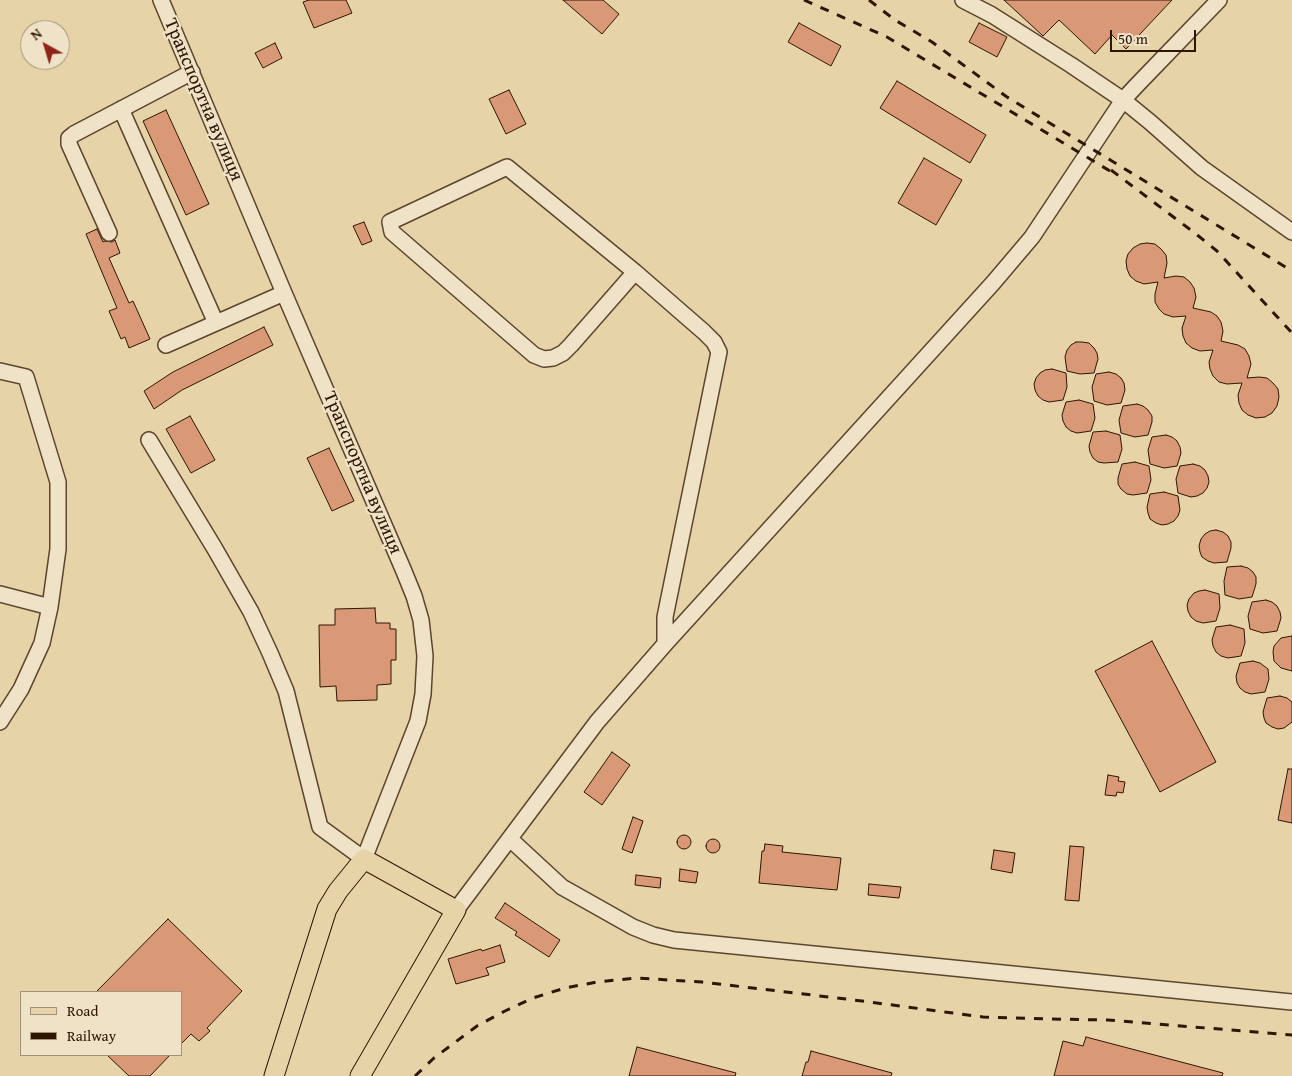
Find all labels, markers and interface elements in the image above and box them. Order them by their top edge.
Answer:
street label: Транспортна вулиця [158,15,248,185]
north arrow [20,20,70,70]
scale bar [1112,20,1198,52]
text: N [26,23,46,45]
text: 50 m [1118,28,1148,49]
street label: Транспортна вулиця [317,388,407,558]
legend [20,991,182,1056]
text: Road [67,1000,98,1021]
text: Railway [67,1025,116,1046]

